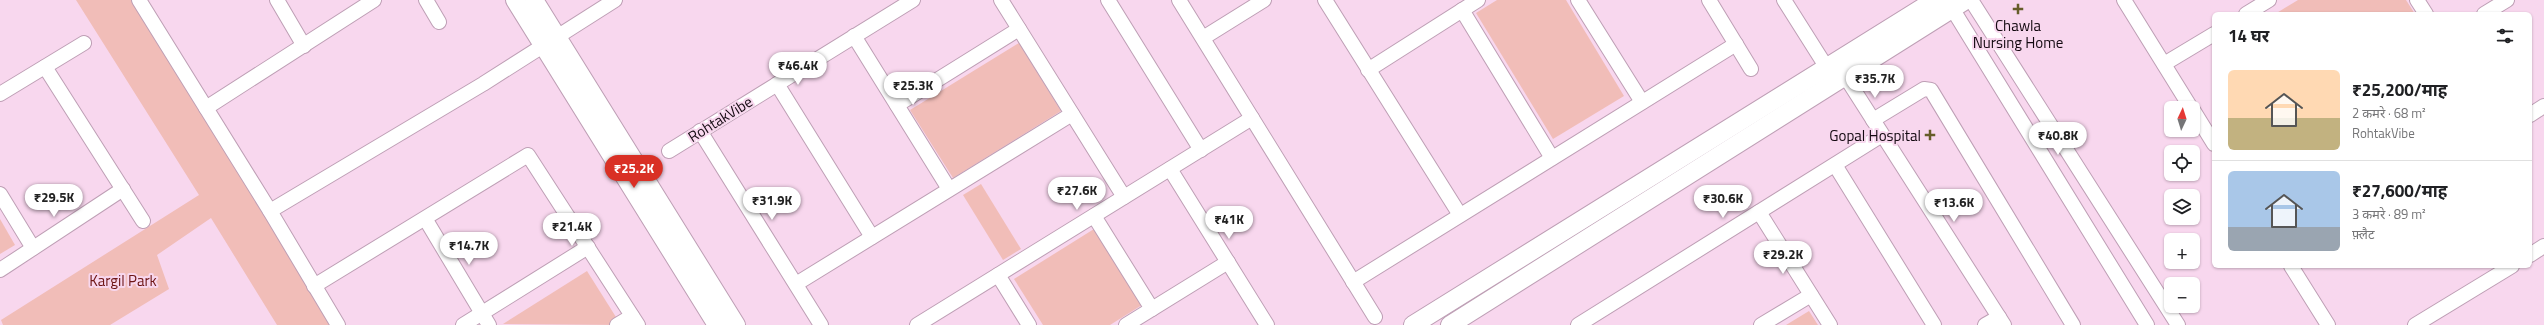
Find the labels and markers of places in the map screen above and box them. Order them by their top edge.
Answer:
marker: Chawla Nursing Home [2012,3,2024,15]
place label: Chawla Nursing Home [1973,14,2063,54]
pin: ₹46.4K [765,52,831,86]
pin: ₹35.7K [1842,65,1908,99]
pin: ₹25.3K [880,72,946,106]
pin: ₹40.8K [2025,122,2091,156]
place label: Gopal Hospital [1829,124,1921,147]
marker: Gopal Hospital [1924,129,1936,141]
pin: ₹25.2K [601,155,667,189]
pin: ₹27.6K [1044,177,1110,211]
pin: ₹29.5K [21,184,87,218]
pin: ₹30.6K [1690,185,1756,219]
pin: ₹31.9K [739,187,805,221]
pin: ₹13.6K [1921,189,1987,223]
pin: ₹41K [1205,206,1253,240]
pin: ₹21.4K [539,213,605,247]
pin: ₹14.7K [436,232,502,266]
pin: ₹29.2K [1750,241,1816,275]

